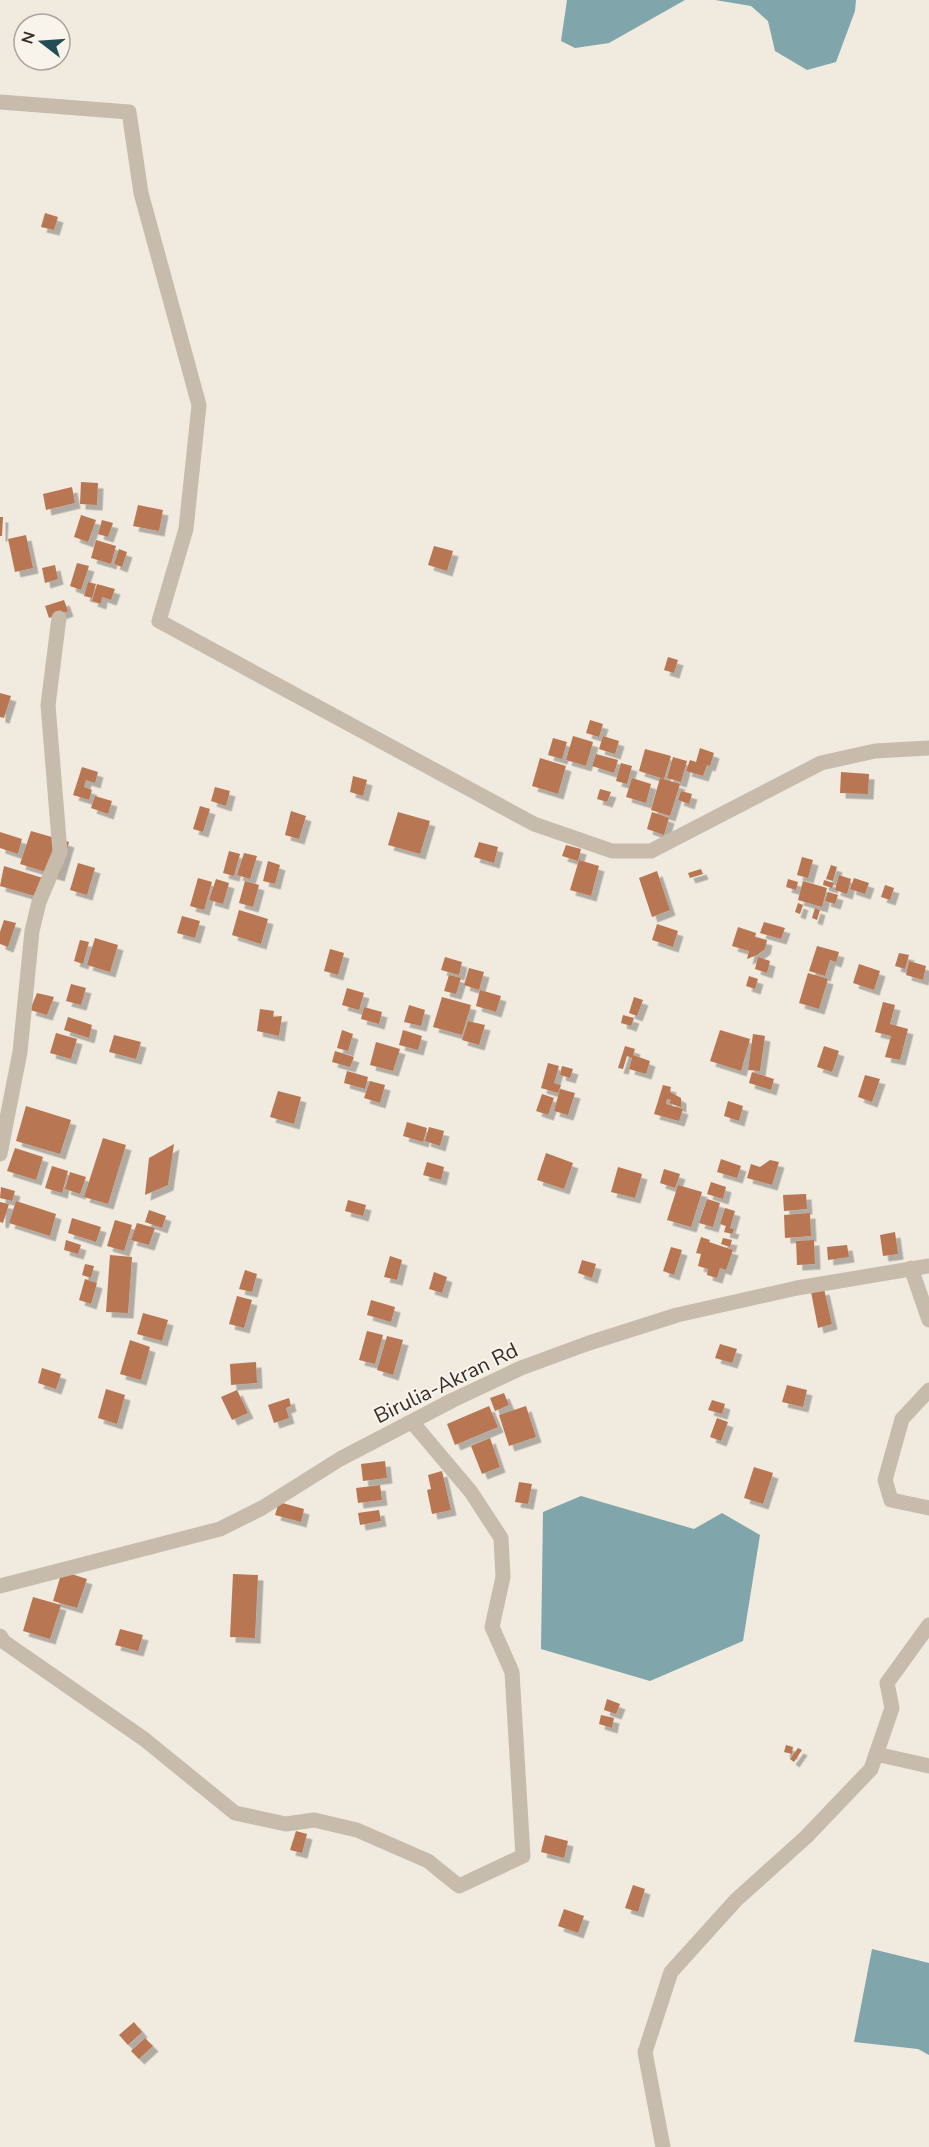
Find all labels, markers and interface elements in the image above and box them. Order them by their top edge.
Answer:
north arrow [12,12,72,72]
text: N [16,29,41,47]
street label: Birulia-Akran Rd [369,1336,523,1430]

